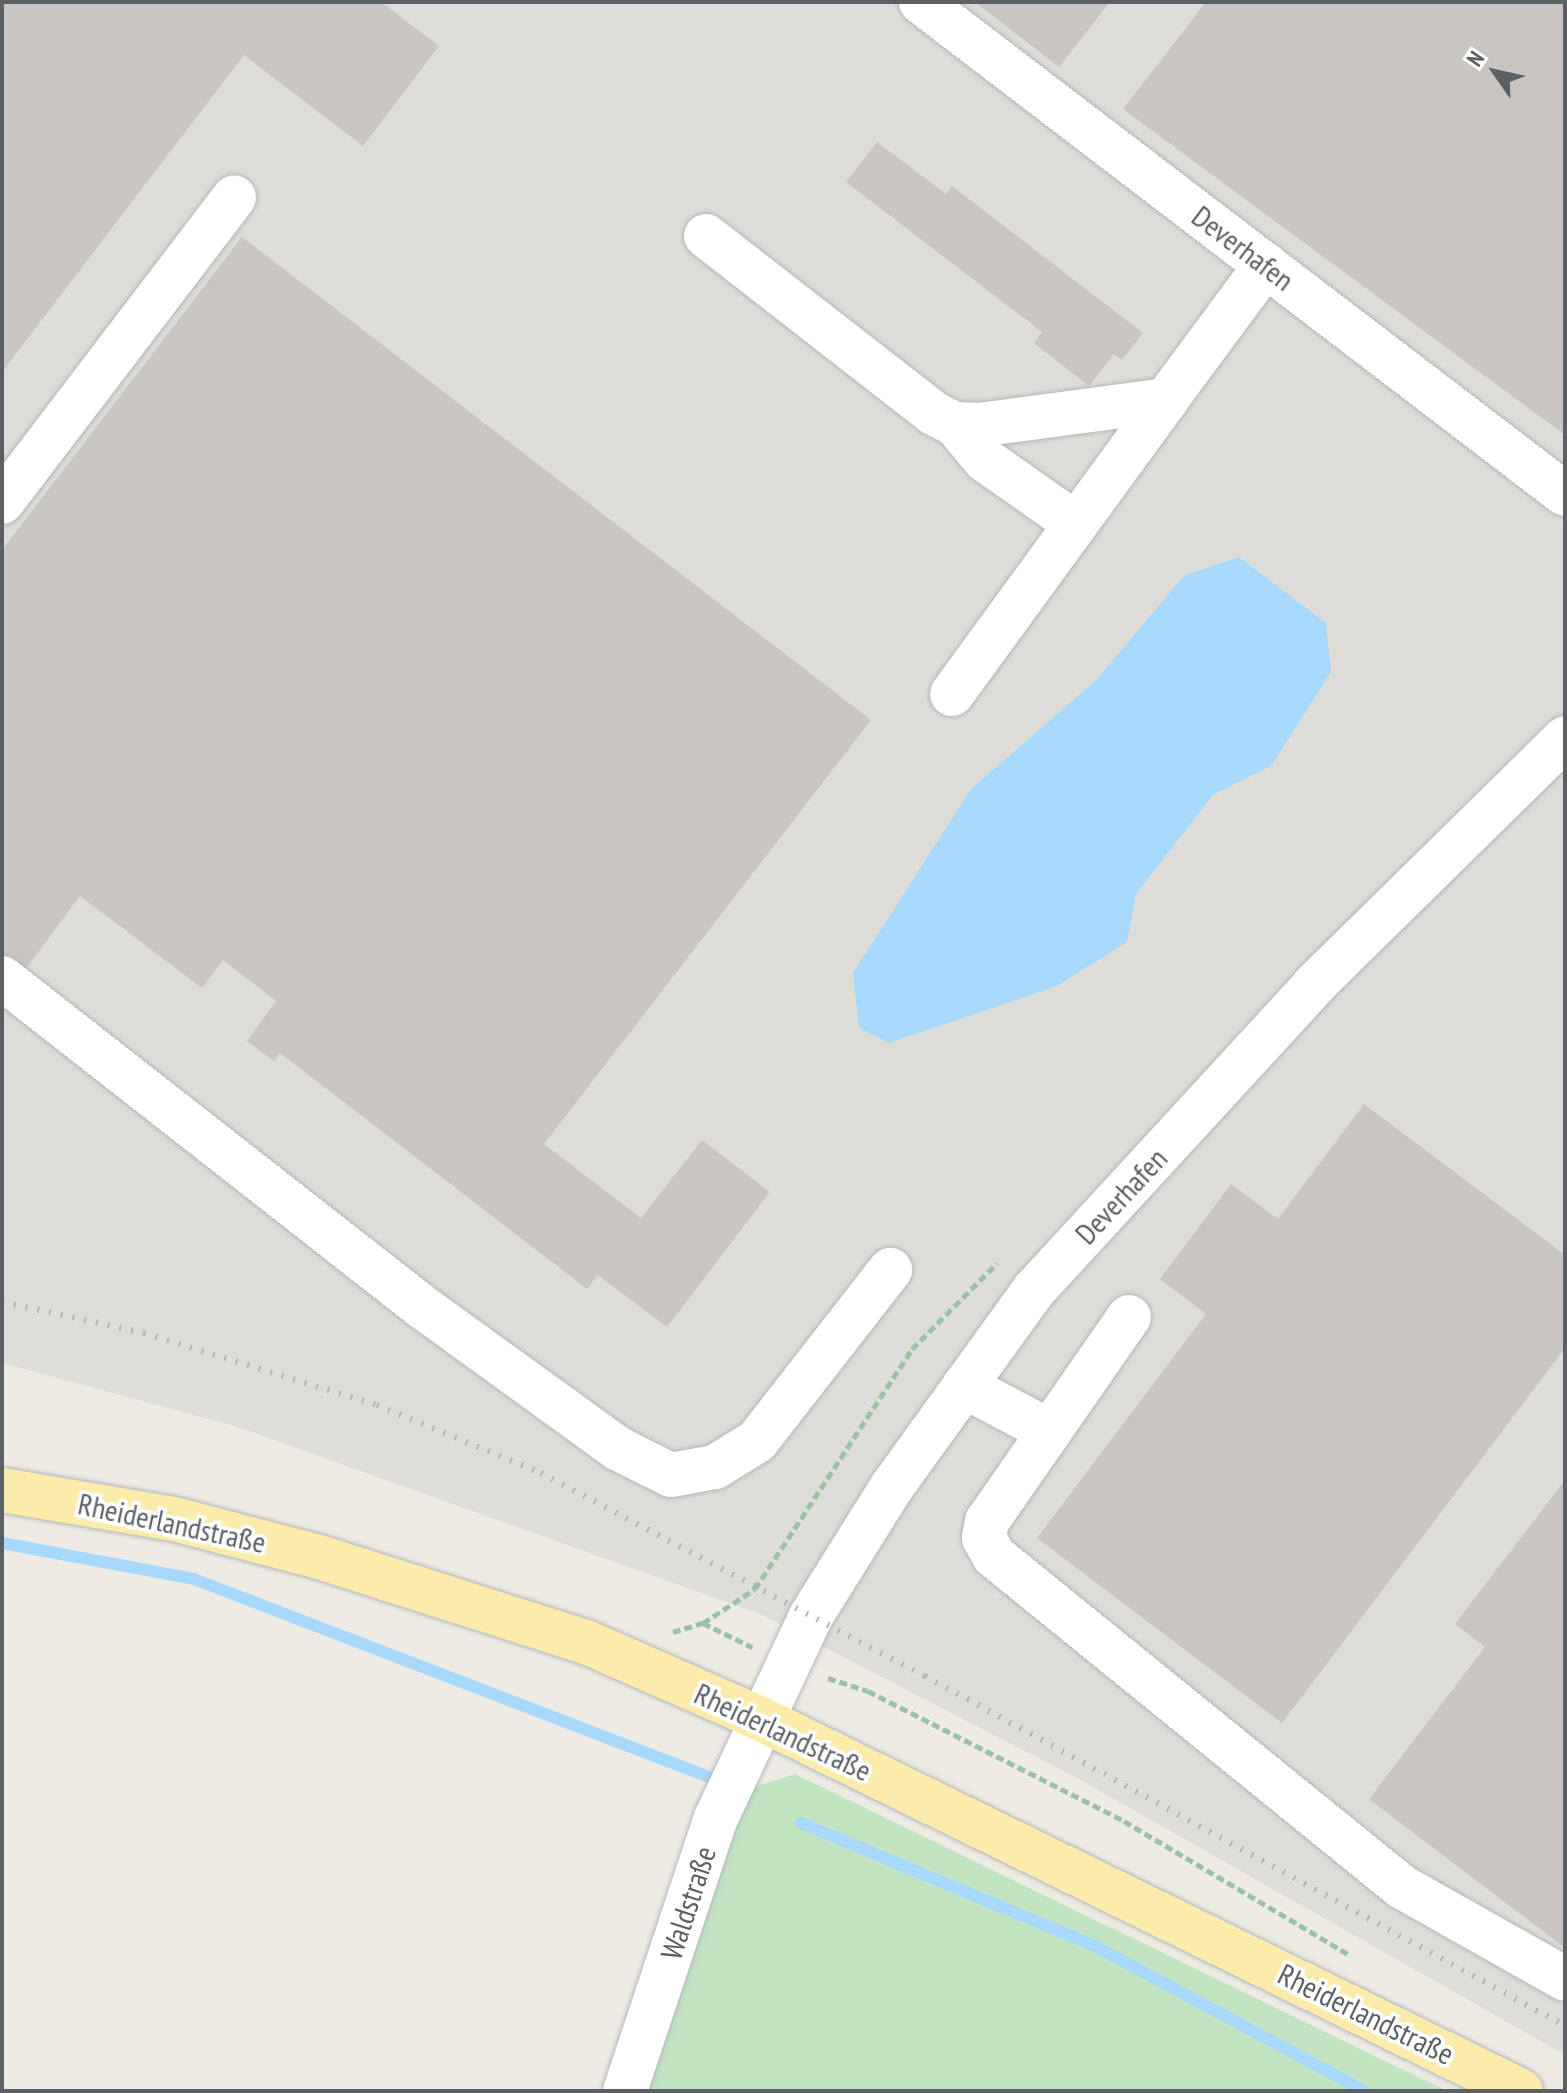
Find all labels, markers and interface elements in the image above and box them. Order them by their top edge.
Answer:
north arrow [1455,32,1535,112]
text: N [1460,46,1490,71]
street label: Deverhafen [1185,198,1301,298]
street label: Deverhafen [1068,1141,1174,1251]
street label: Rheiderlandstraße [75,1486,269,1560]
street label: Rheiderlandstraße [689,1675,877,1789]
street label: Waldstraße [653,1842,723,1964]
street label: Rheiderlandstraße [1272,1956,1460,2072]

